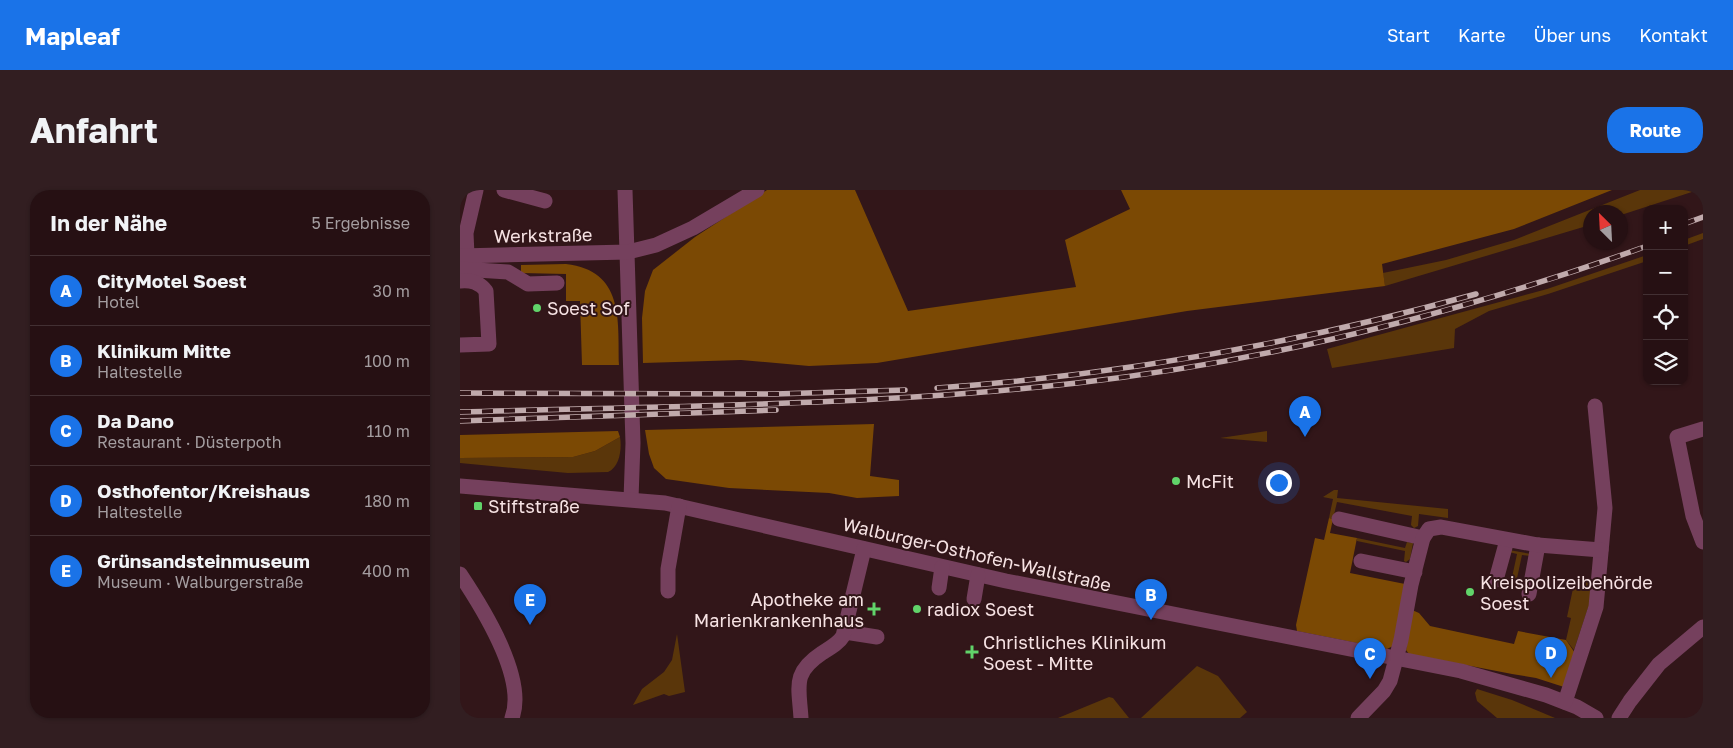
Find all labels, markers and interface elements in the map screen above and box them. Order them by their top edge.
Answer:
text: Mapleaf [25,21,120,50]
text: Start [1387,24,1430,46]
text: Karte [1458,24,1505,46]
text: Über uns [1533,24,1611,46]
text: Kontakt [1639,24,1708,46]
button: Route [1607,107,1703,153]
text: Anfahrt [30,109,158,151]
north arrow [1583,205,1628,250]
map controls [1643,205,1688,385]
button: + [1643,205,1688,250]
text: In der Nähe [50,210,167,236]
text: 5 Ergebnisse [312,213,410,233]
street label: Werkstraße [493,223,593,247]
button: − [1643,250,1688,295]
text: CityMotel Soest [97,269,247,292]
text: A [60,281,72,301]
text: 30 m [373,281,410,301]
text: Hotel [97,292,140,312]
button: locate [1643,295,1688,340]
place label: Soest Sof [547,297,630,319]
marker: Soest Sof [531,302,543,314]
text: Klinikum Mitte [97,339,231,362]
button: layers [1643,340,1688,385]
text: B [60,351,72,371]
text: 100 m [364,351,410,371]
text: Haltestelle [97,362,182,382]
pin: A [1289,396,1321,437]
text: Da Dano [97,409,174,432]
text: C [60,421,72,441]
text: 110 m [366,421,410,441]
text: Restaurant · Düsterpoth [97,432,282,452]
place label: McFit [1186,470,1234,492]
your location [1266,470,1292,496]
marker: McFit [1170,475,1182,487]
text: Osthofentor/Kreishaus [97,479,310,502]
text: D [60,491,72,511]
text: 180 m [364,491,410,511]
place label: Stiftstraße [488,495,580,517]
marker: Stiftstraße [472,500,484,512]
text: Haltestelle [97,502,182,522]
street label: Walburger-Osthofen-Wallstraße [841,512,1113,596]
text: Grünsandsteinmuseum [97,549,310,572]
text: E [61,561,71,581]
text: 400 m [362,561,410,581]
place label: Kreispolizeibehörde Soest [1480,571,1653,614]
text: Museum · Walburgerstraße [97,572,303,592]
pin: B [1135,579,1167,620]
pin: E [514,584,546,625]
marker: Kreispolizeibehörde Soest [1464,586,1476,598]
place label: Apotheke am Marienkrankenhaus [694,588,864,631]
place label: radiox Soest [927,598,1034,620]
marker: Apotheke am Marienkrankenhaus [868,603,880,615]
marker: radiox Soest [911,603,923,615]
place label: Christliches Klinikum Soest - Mitte [983,631,1167,674]
pin: D [1535,637,1567,678]
pin: C [1354,638,1386,679]
marker: Christliches Klinikum Soest - Mitte [965,645,979,659]

